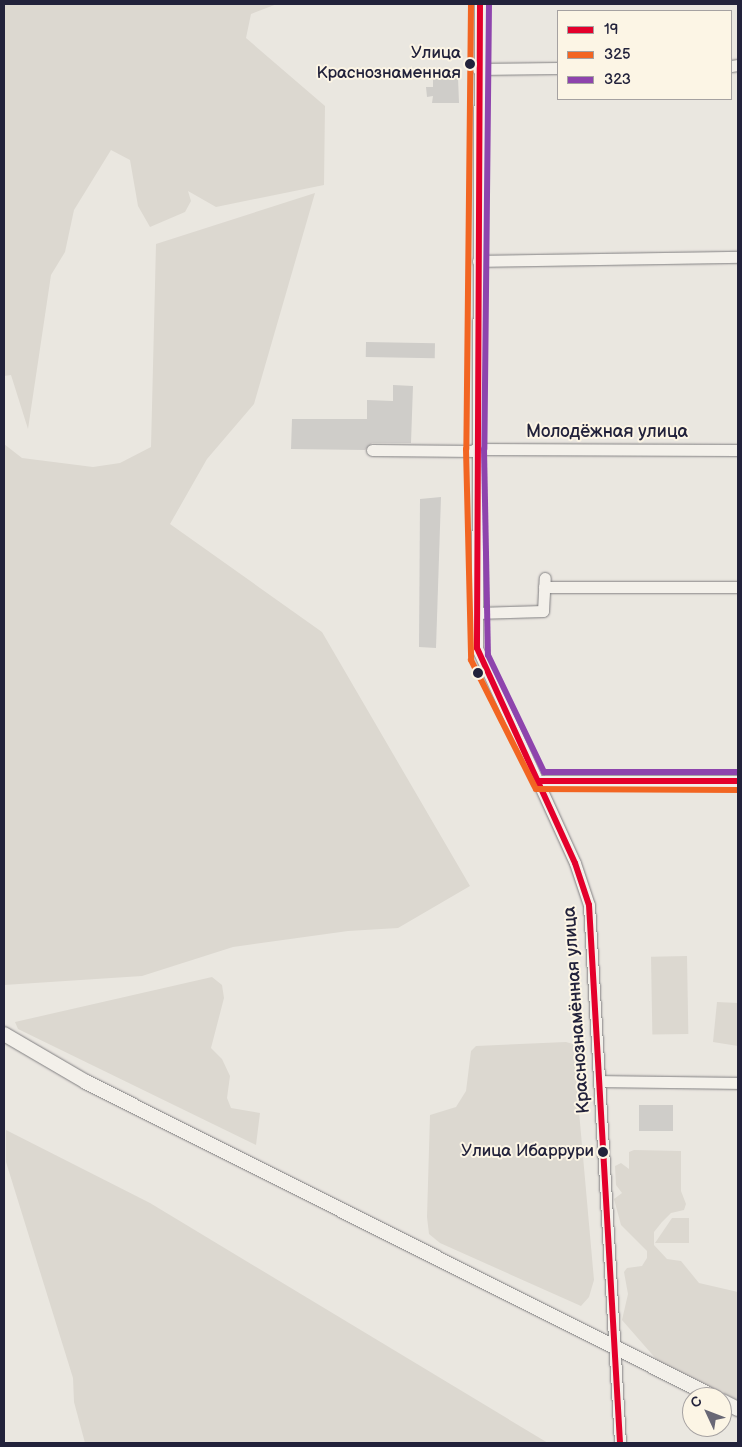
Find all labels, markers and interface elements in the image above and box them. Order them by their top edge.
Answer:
legend [557,10,732,100]
text: 19 [604,20,618,39]
place label: Улица Краснознаменная [316,44,461,84]
text: 325 [604,45,631,64]
marker: Улица Краснознаменная [465,59,475,69]
text: 323 [604,70,631,89]
street label: Молодёжная улица [526,421,688,443]
unlabelled marker [473,668,483,678]
street label: Краснознамённая улица [559,906,595,1114]
place label: Улица Ибаррури [461,1142,594,1162]
marker: Улица Ибаррури [598,1147,608,1157]
north arrow [682,1387,732,1437]
text: С [687,1393,706,1411]

